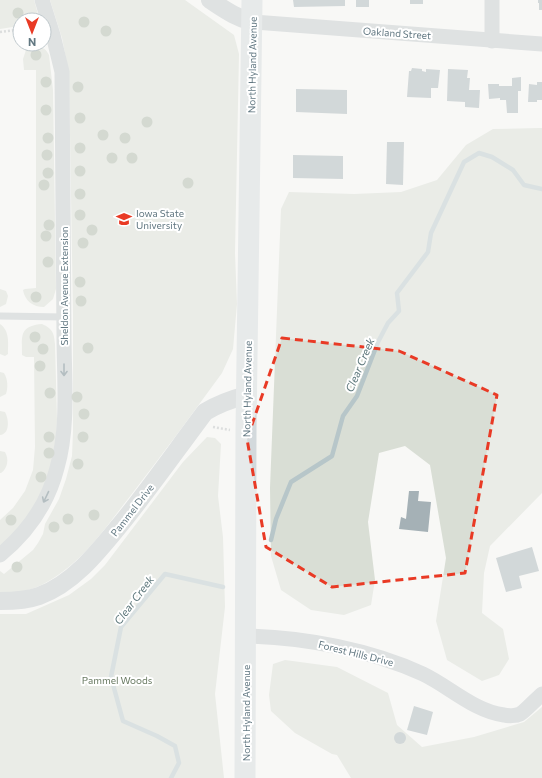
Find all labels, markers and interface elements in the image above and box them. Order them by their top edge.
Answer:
north arrow [12,12,52,52]
street label: North Hyland Avenue [245,17,259,113]
street label: Oakland Street [363,25,431,41]
text: N [28,36,36,49]
place label: Iowa State University [136,207,184,231]
school or university icon: Iowa State University [115,210,133,228]
street label: Sheldon Avenue Extension [58,226,70,346]
water label: Clear Creek [342,335,377,394]
street label: North Hyland Avenue [240,341,254,437]
one-way arrow [60,363,68,376]
street label: Pammel Drive [108,482,156,538]
one-way arrow [42,491,49,503]
water label: Clear Creek [111,572,157,627]
street label: Forest Hills Drive [317,638,395,668]
street label: North Hyland Avenue [240,665,252,761]
park label: Pammel Woods [82,674,153,686]

